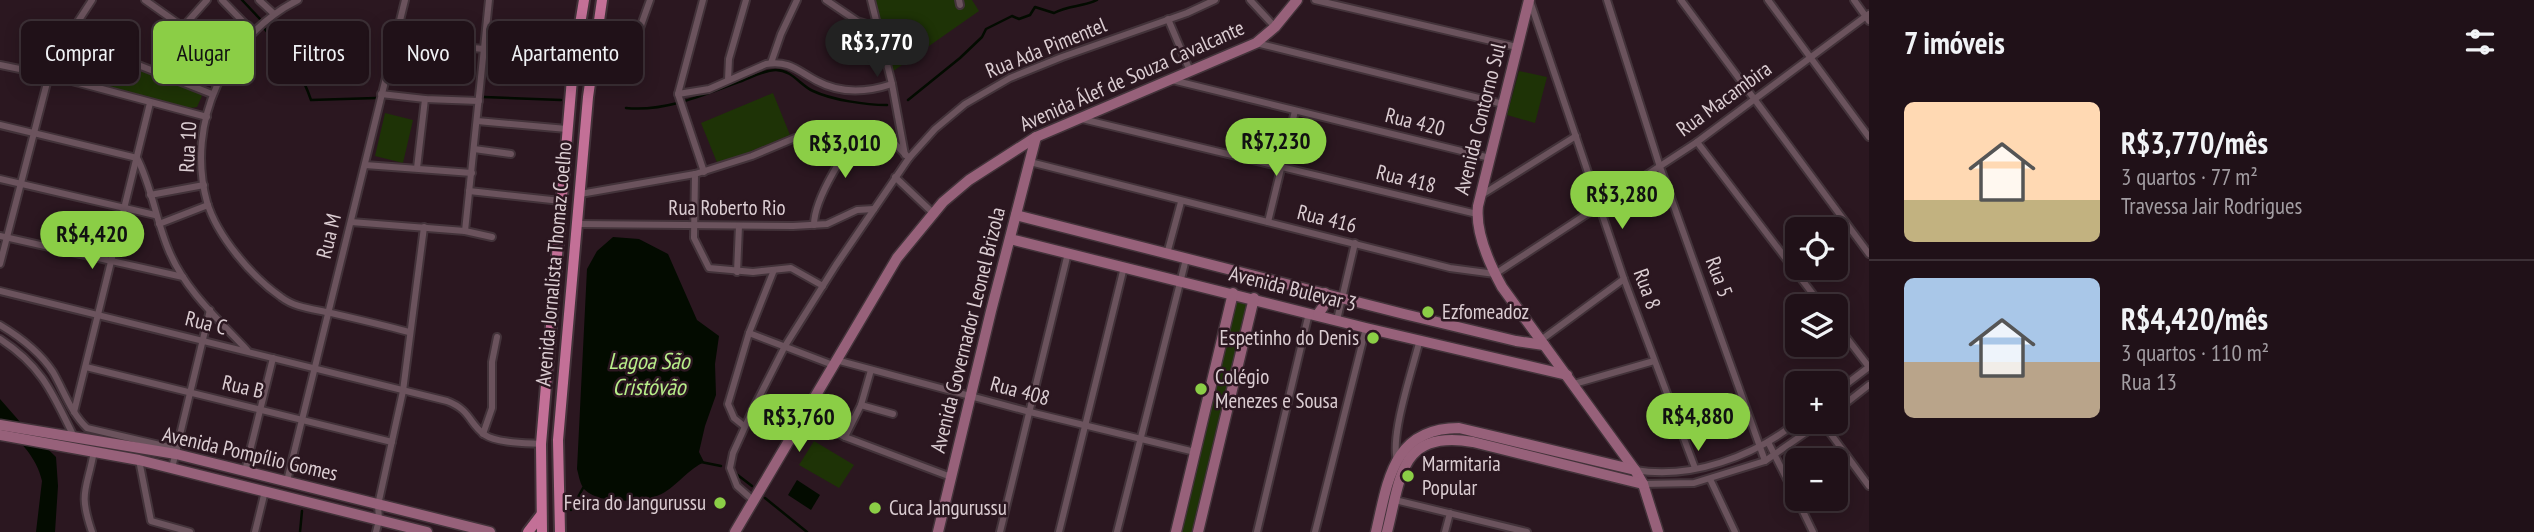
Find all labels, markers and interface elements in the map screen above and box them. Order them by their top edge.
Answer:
street label: Rua Ada Pimentel [981,11,1110,84]
street label: Avenida Álef de Souza Cavalcante [1015,14,1248,137]
pin: R$3,770 [812,20,942,79]
chip: Comprar [21,21,139,84]
chip: Alugar [153,21,254,84]
chip: Filtros [268,21,369,84]
chip: Novo [383,21,474,84]
chip: Apartamento [488,21,643,84]
text: 7 imóveis [1904,23,2005,62]
icon: filters [2461,23,2499,61]
text: R$3,770 [841,27,913,56]
street label: Avenida Contorno Sul [1448,40,1511,198]
street label: Rua Macambira [1671,55,1777,142]
street label: Rua 420 [1383,101,1448,142]
pin: R$7,230 [1211,118,1341,178]
pin: R$3,010 [780,120,910,180]
street label: Rua 10 [173,121,202,173]
text: R$3,770/mês [2121,123,2268,162]
text: R$7,230 [1241,126,1311,155]
text: R$3,010 [809,128,881,157]
icon: home [1960,130,2044,214]
street label: Avenida Jornalista Thomaz Coelho [529,141,578,387]
street label: Rua 418 [1374,158,1439,199]
text: 3 quartos · 77 m² [2121,162,2258,191]
pin: R$3,280 [1557,172,1687,231]
text: R$3,280 [1586,179,1658,208]
text: Travessa Jair Rodrigues [2121,191,2302,220]
street label: Rua Roberto Rio [668,194,786,221]
street label: Rua 416 [1295,198,1360,239]
street label: Avenida Governador Leonel Brizola [924,204,1011,455]
street label: Rua M [310,211,347,261]
pin: R$4,420 [27,212,157,271]
map controls [1785,217,1848,511]
button: locate [1785,217,1848,280]
text: R$4,420 [56,219,128,248]
street label: Rua 5 [1700,253,1739,301]
street label: Avenida Bulevar 3 [1227,260,1360,317]
street label: Rua 8 [1628,265,1667,313]
button: layers [1785,294,1848,357]
place label: Ezfomeadoz [1442,298,1529,325]
text: R$4,420/mês [2121,299,2268,338]
street label: Rua C [183,304,230,341]
marker: Ezfomeadoz [1420,304,1436,320]
icon: home [1960,306,2044,390]
place label: Espetinho do Denis [1220,324,1359,351]
marker: Espetinho do Denis [1365,330,1381,346]
text: 3 quartos · 110 m² [2121,338,2269,367]
water label: Lagoa São Cristóvão [608,346,692,401]
place label: Colégio Menezes e Sousa [1215,363,1338,414]
text: Rua 13 [2121,367,2177,396]
street label: Rua B [220,369,267,404]
street label: Rua 408 [987,370,1053,411]
button: + [1785,371,1848,434]
marker: Colégio Menezes e Sousa [1193,381,1209,397]
pin: R$4,880 [1633,393,1763,453]
pin: R$3,760 [734,394,864,454]
text: R$4,880 [1662,401,1734,430]
text: R$3,760 [763,402,835,431]
street label: Avenida Pompílio Gomes [160,420,340,487]
button: − [1785,448,1848,511]
place label: Marmitaria Popular [1422,450,1501,501]
marker: Marmitaria Popular [1400,468,1416,484]
place label: Feira do Jangurussu [564,489,706,516]
place label: Cuca Jangurussu [889,494,1007,521]
marker: Feira do Jangurussu [712,495,728,511]
marker: Cuca Jangurussu [867,500,883,516]

